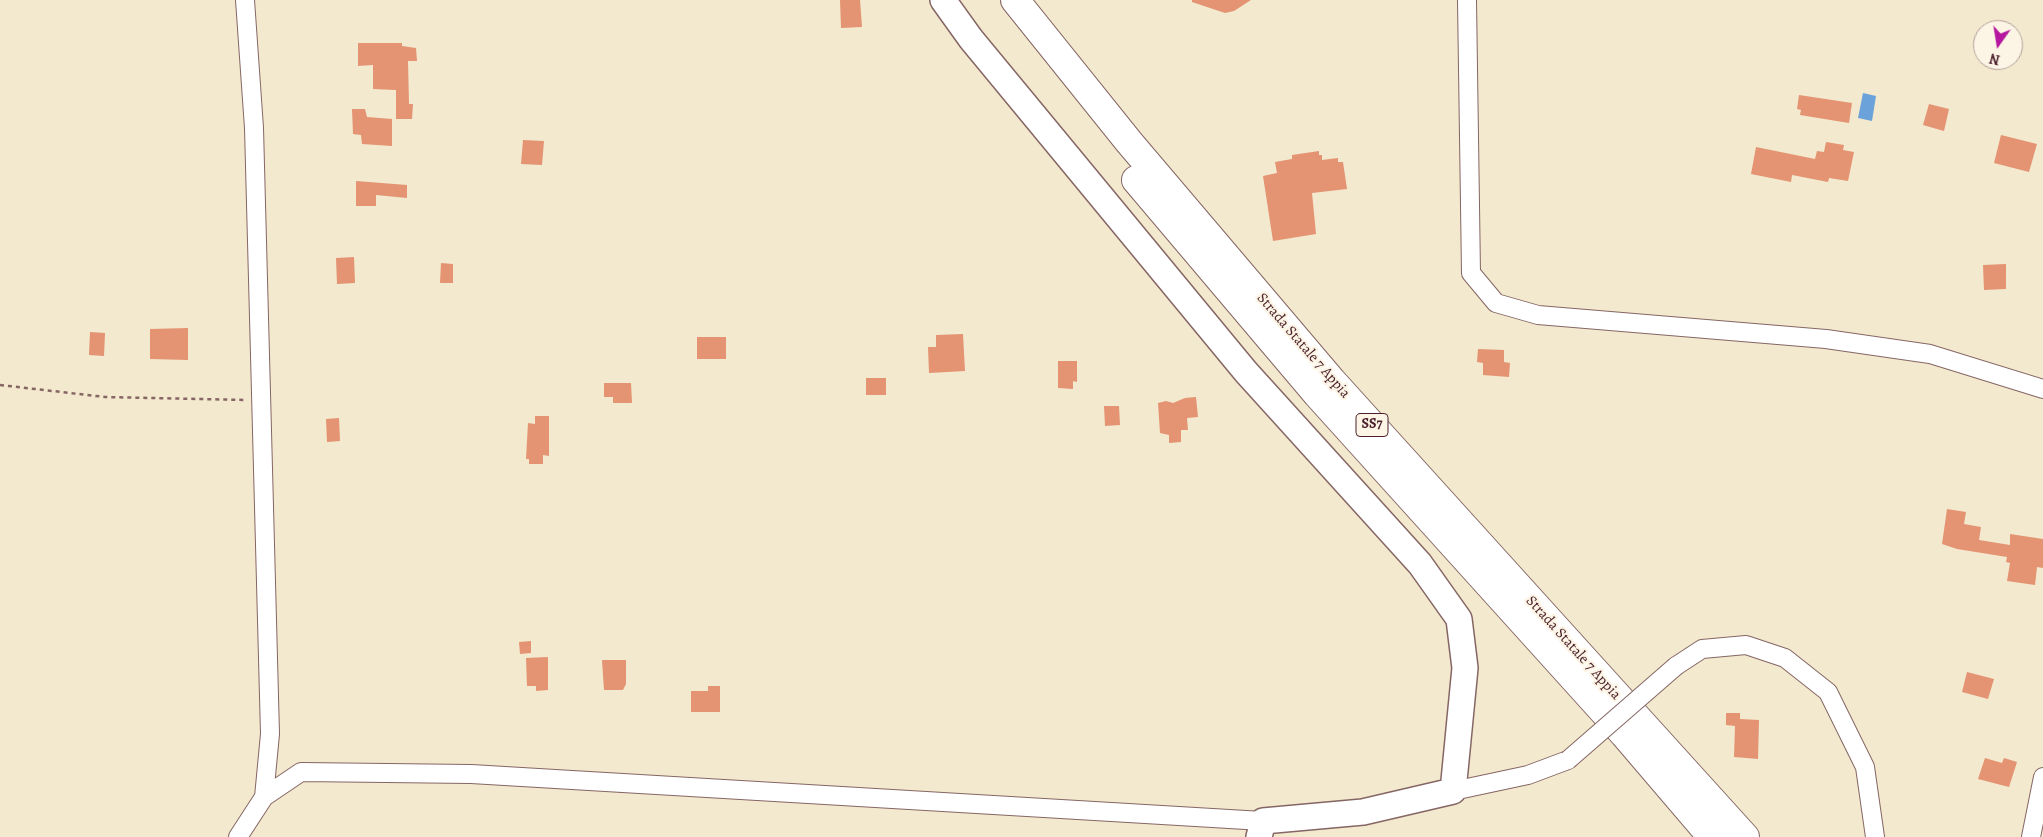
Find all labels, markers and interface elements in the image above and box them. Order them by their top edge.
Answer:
north arrow [1973,20,2023,70]
text: N [1988,49,2002,70]
street label: Strada Statale 7 Appia [1252,290,1354,402]
road number: SS7 [1356,414,1388,436]
street label: Strada Statale 7 Appia [1522,592,1624,704]

